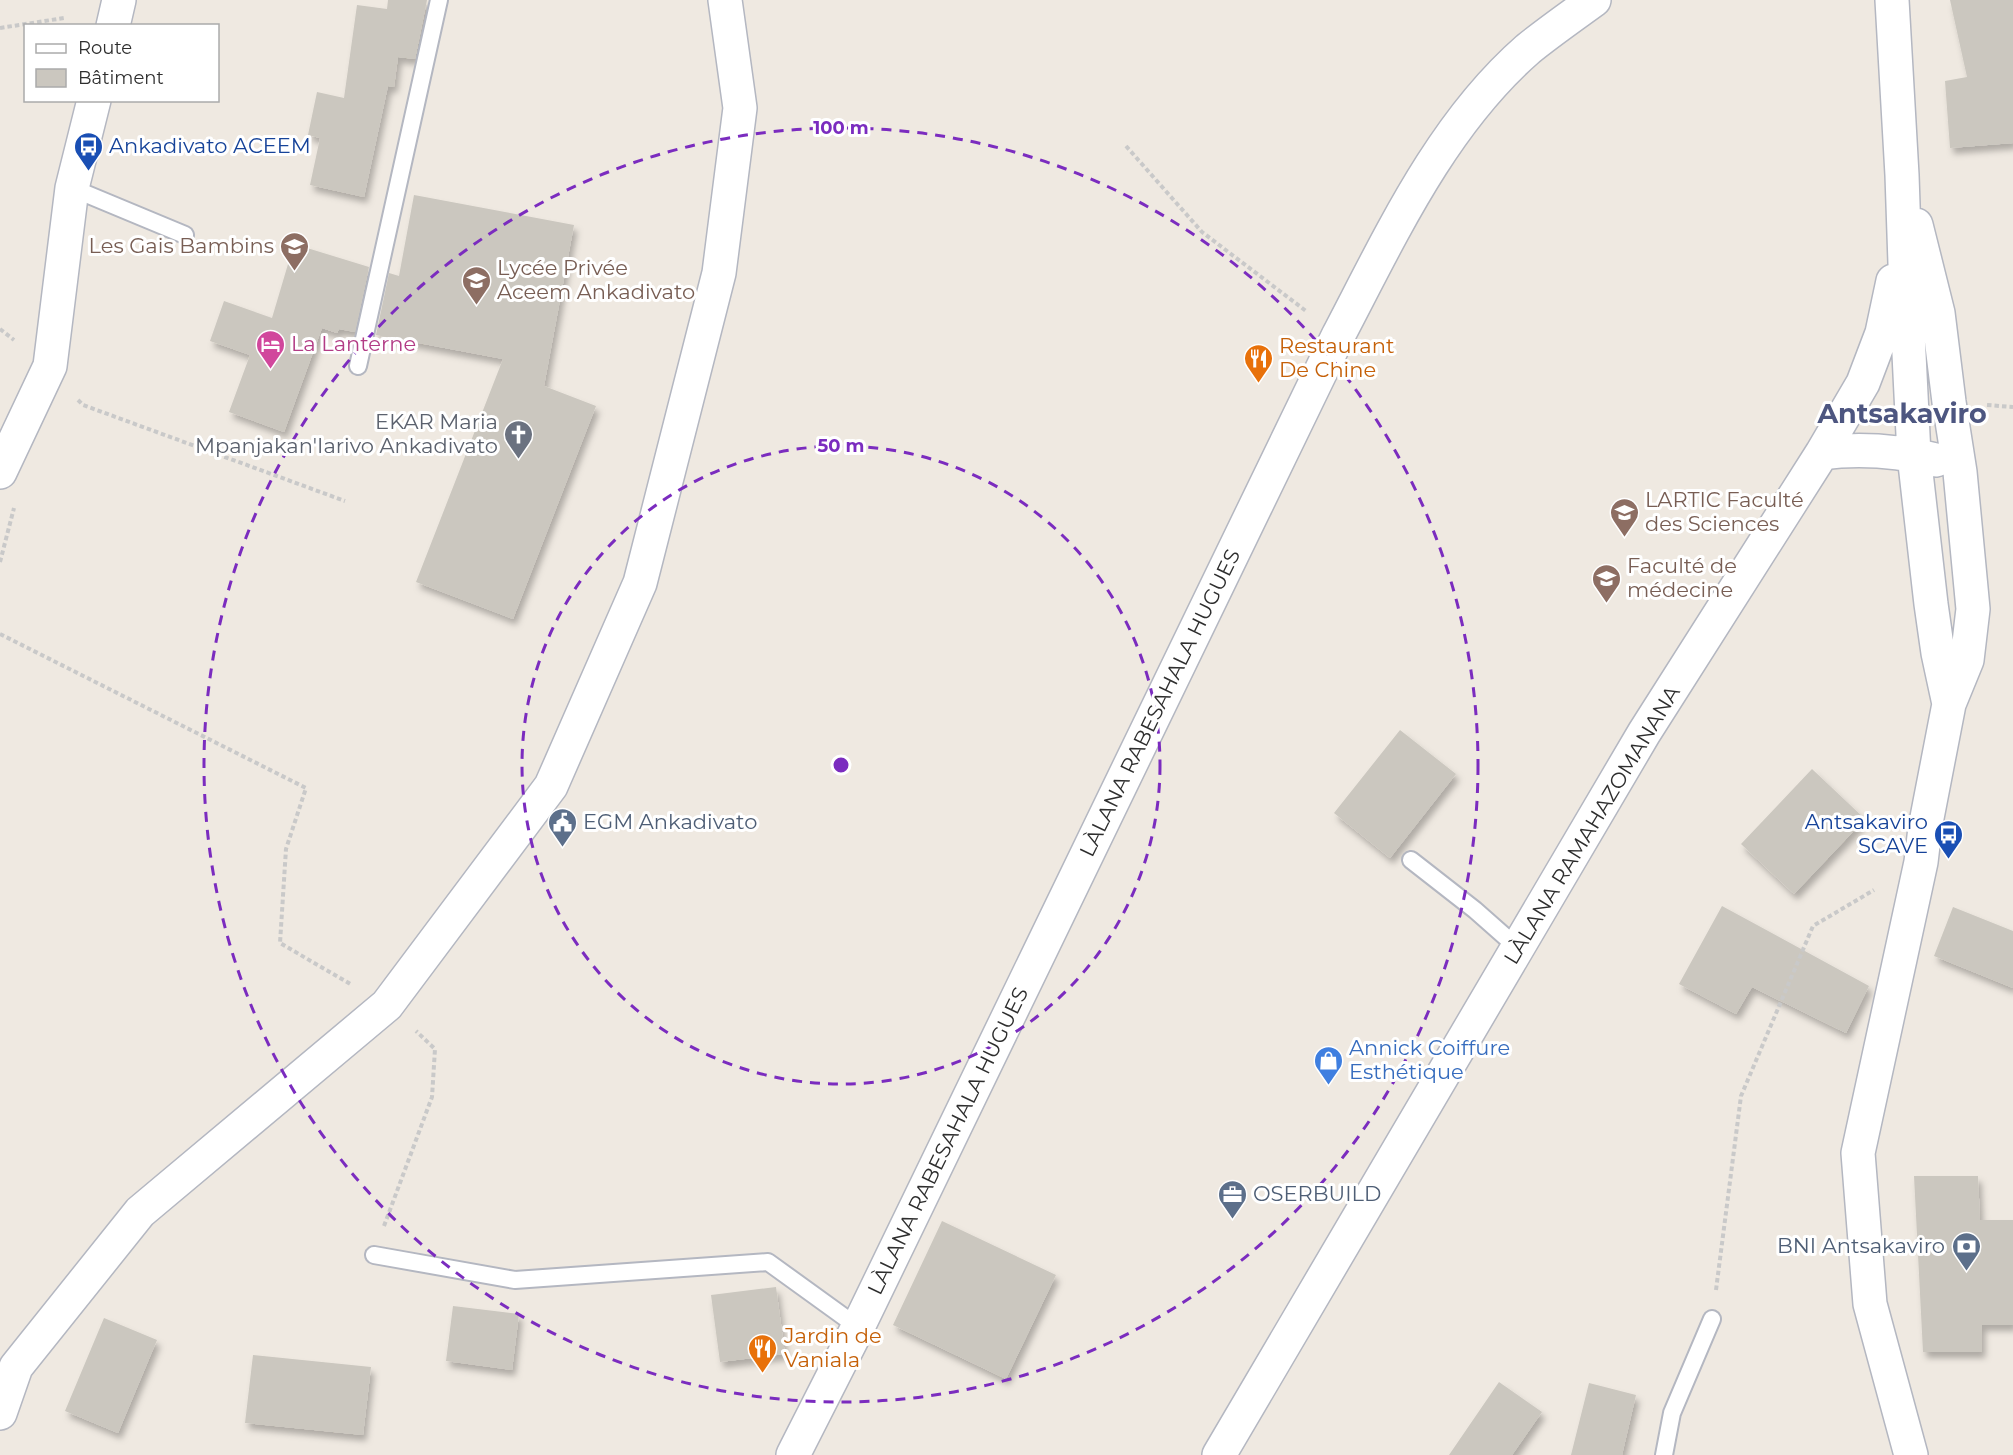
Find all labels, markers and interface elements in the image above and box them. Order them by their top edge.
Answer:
legend [24,24,219,102]
text: Route [78,37,132,59]
text: Bâtiment [78,67,164,89]
text: 100 m [813,117,869,139]
bus stop icon: Ankadivato ACEEM [72,130,104,172]
place label: Ankadivato ACEEM [109,133,311,158]
school or university icon: Les Gais Bambins [279,230,311,272]
place label: Les Gais Bambins [89,233,274,258]
place label: Lycée Privée Aceem Ankadivato [497,255,695,304]
school or university icon: Lycée Privée Aceem Ankadivato [460,264,492,306]
hotel icon: La Lanterne [254,328,286,370]
place label: La Lanterne [291,331,416,356]
place label: Restaurant De Chine [1279,333,1394,382]
restaurant icon: Restaurant De Chine [1242,342,1274,384]
district label: Antsakaviro [1816,397,1987,430]
place label: EKAR Maria Mpanjakan'Iarivo Ankadivato [195,409,498,458]
church icon: EKAR Maria Mpanjakan'Iarivo Ankadivato [503,418,535,460]
text: 50 m [818,435,864,457]
place label: LARTIC Faculté des Sciences [1645,487,1804,536]
school or university icon: LARTIC Faculté des Sciences [1608,496,1640,538]
street label: LÀLANA RABESAHALA HUGUES [1074,545,1245,861]
place label: Faculté de médecine [1627,553,1737,602]
school or university icon: Faculté de médecine [1590,562,1622,604]
street label: LÀLANA RAMAHAZOMANANA [1498,680,1685,969]
centre of rings [831,755,851,775]
public building icon: EGM Ankadivato [546,806,578,848]
place label: EGM Ankadivato [583,809,757,834]
place label: Antsakaviro SCAVE [1805,809,1928,858]
bus stop icon: Antsakaviro SCAVE [1933,818,1965,860]
street label: LÀLANA RABESAHALA HUGUES [862,983,1033,1299]
place label: Annick Coiffure Esthétique [1349,1035,1510,1084]
shop icon: Annick Coiffure Esthétique [1312,1044,1344,1086]
office icon: OSERBUILD [1216,1178,1248,1220]
place label: OSERBUILD [1253,1181,1381,1206]
bank icon: BNI Antsakaviro [1950,1230,1982,1272]
place label: BNI Antsakaviro [1777,1233,1945,1258]
place label: Jardin de Vaniala [783,1323,882,1372]
restaurant icon: Jardin de Vaniala [747,1332,779,1374]

